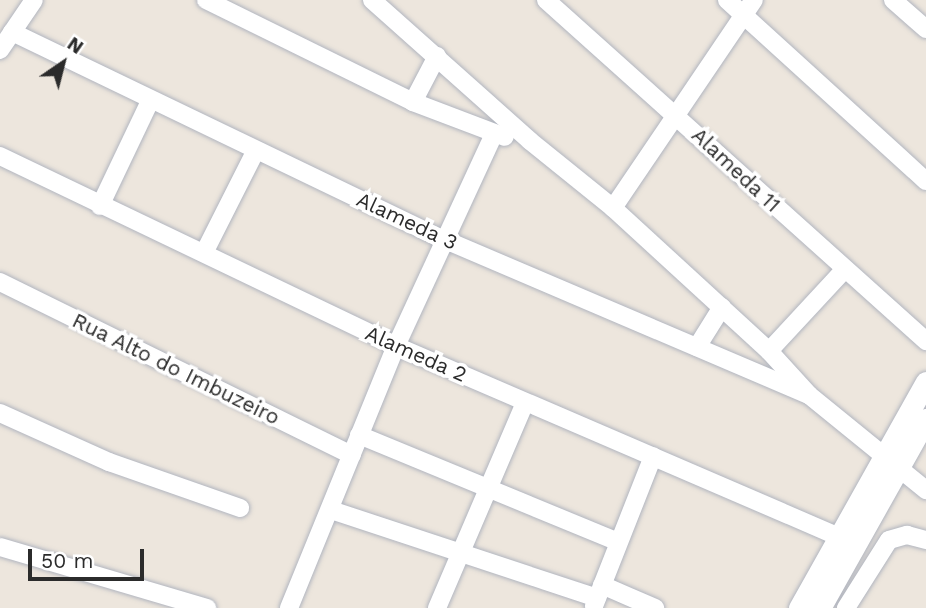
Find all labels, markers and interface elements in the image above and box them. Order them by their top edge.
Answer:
north arrow [28,28,98,98]
text: N [63,32,88,59]
street label: Alameda 11 [686,122,786,218]
street label: Alameda 3 [352,187,462,255]
street label: Rua Alto do Imbuzeiro [68,307,284,431]
street label: Alameda 2 [361,320,471,388]
scale bar [32,534,147,578]
text: 50 m [41,548,93,573]

